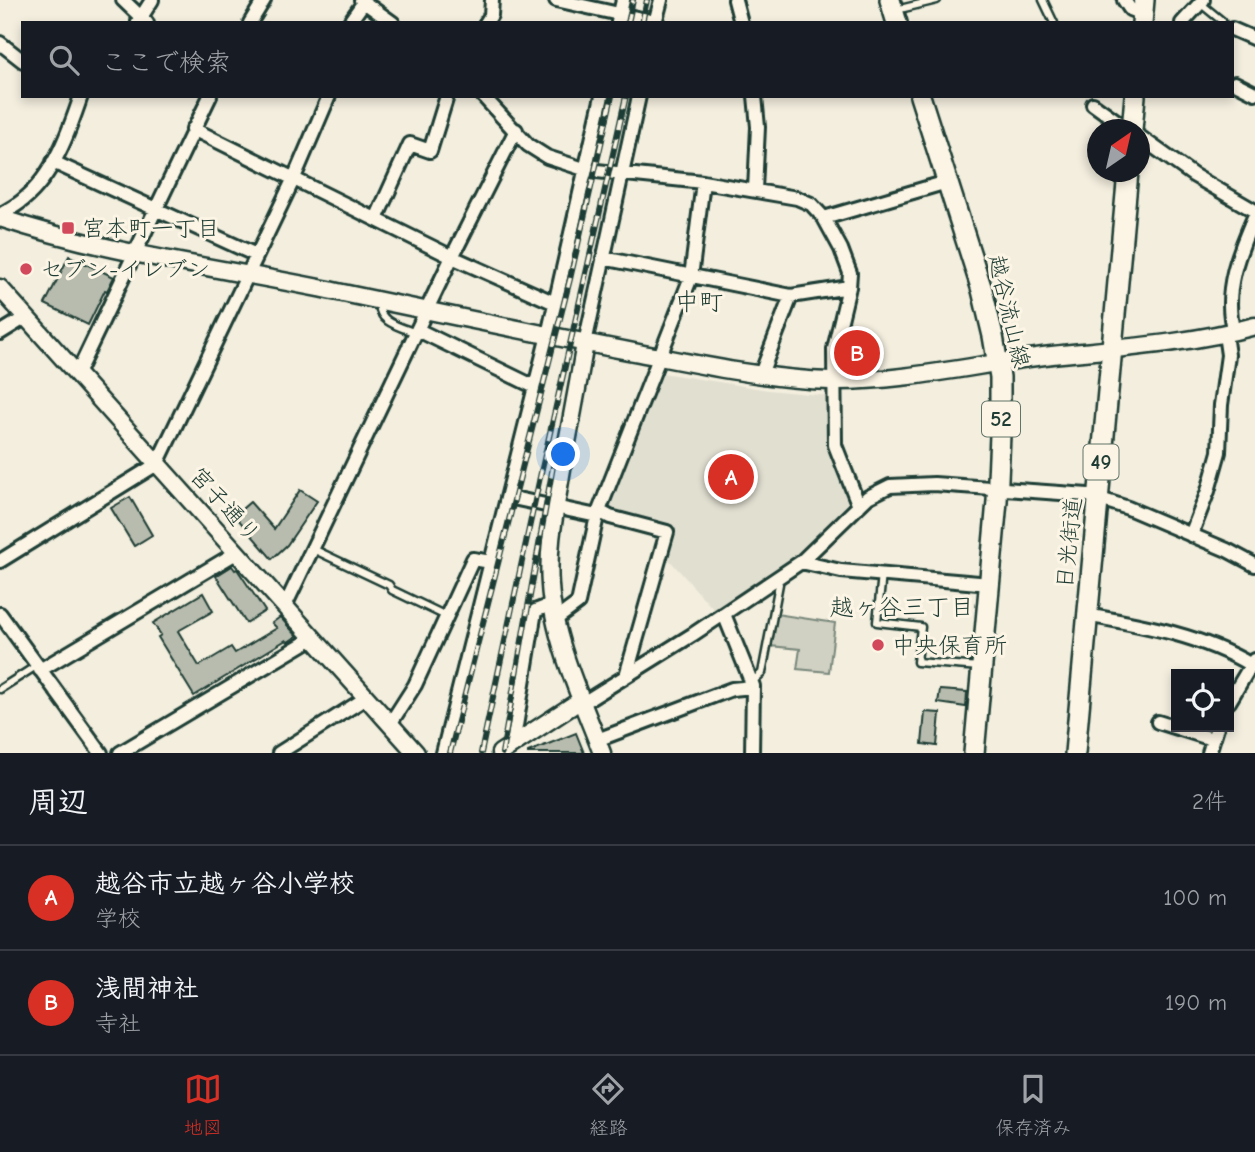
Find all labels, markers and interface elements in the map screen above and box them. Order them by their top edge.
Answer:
search box [21,21,1234,98]
icon: search [45,41,83,79]
text: ここで検索 [101,48,231,78]
north arrow [1087,119,1150,182]
place label: 宮本町一丁目 [82,215,220,242]
marker: 宮本町一丁目 [60,220,76,236]
street label: 越谷流山線 [983,252,1035,370]
place label: セブン-イレブン [40,256,210,283]
marker: セブン-イレブン [18,261,34,277]
district label: 中町 [675,288,723,316]
pin: B [834,327,880,379]
road number: 52 [982,402,1020,436]
your location [546,437,580,471]
road number: 49 [1084,444,1118,480]
pin: A [708,451,754,503]
street label: 宮子通り [184,462,266,548]
street label: 日光街道 [1051,496,1087,590]
district label: 越ヶ谷三丁目 [830,593,974,621]
place label: 中央保育所 [892,632,1007,659]
marker: 中央保育所 [870,637,886,653]
map controls [1171,669,1234,732]
button: locate [1171,669,1234,732]
text: 周辺 [28,785,88,820]
text: 2件 [1192,788,1227,815]
text: 越谷市立越ヶ谷小学校 [95,869,355,899]
text: A [45,884,57,911]
text: 100 m [1163,884,1227,911]
text: 学校 [95,905,141,932]
text: 浅間神社 [95,974,199,1004]
text: B [44,989,58,1016]
text: 190 m [1165,989,1227,1016]
text: 寺社 [95,1010,141,1037]
tab: 地図 [184,1070,222,1139]
tab: 経路 [589,1070,627,1139]
tab: 保存済み [995,1070,1071,1139]

